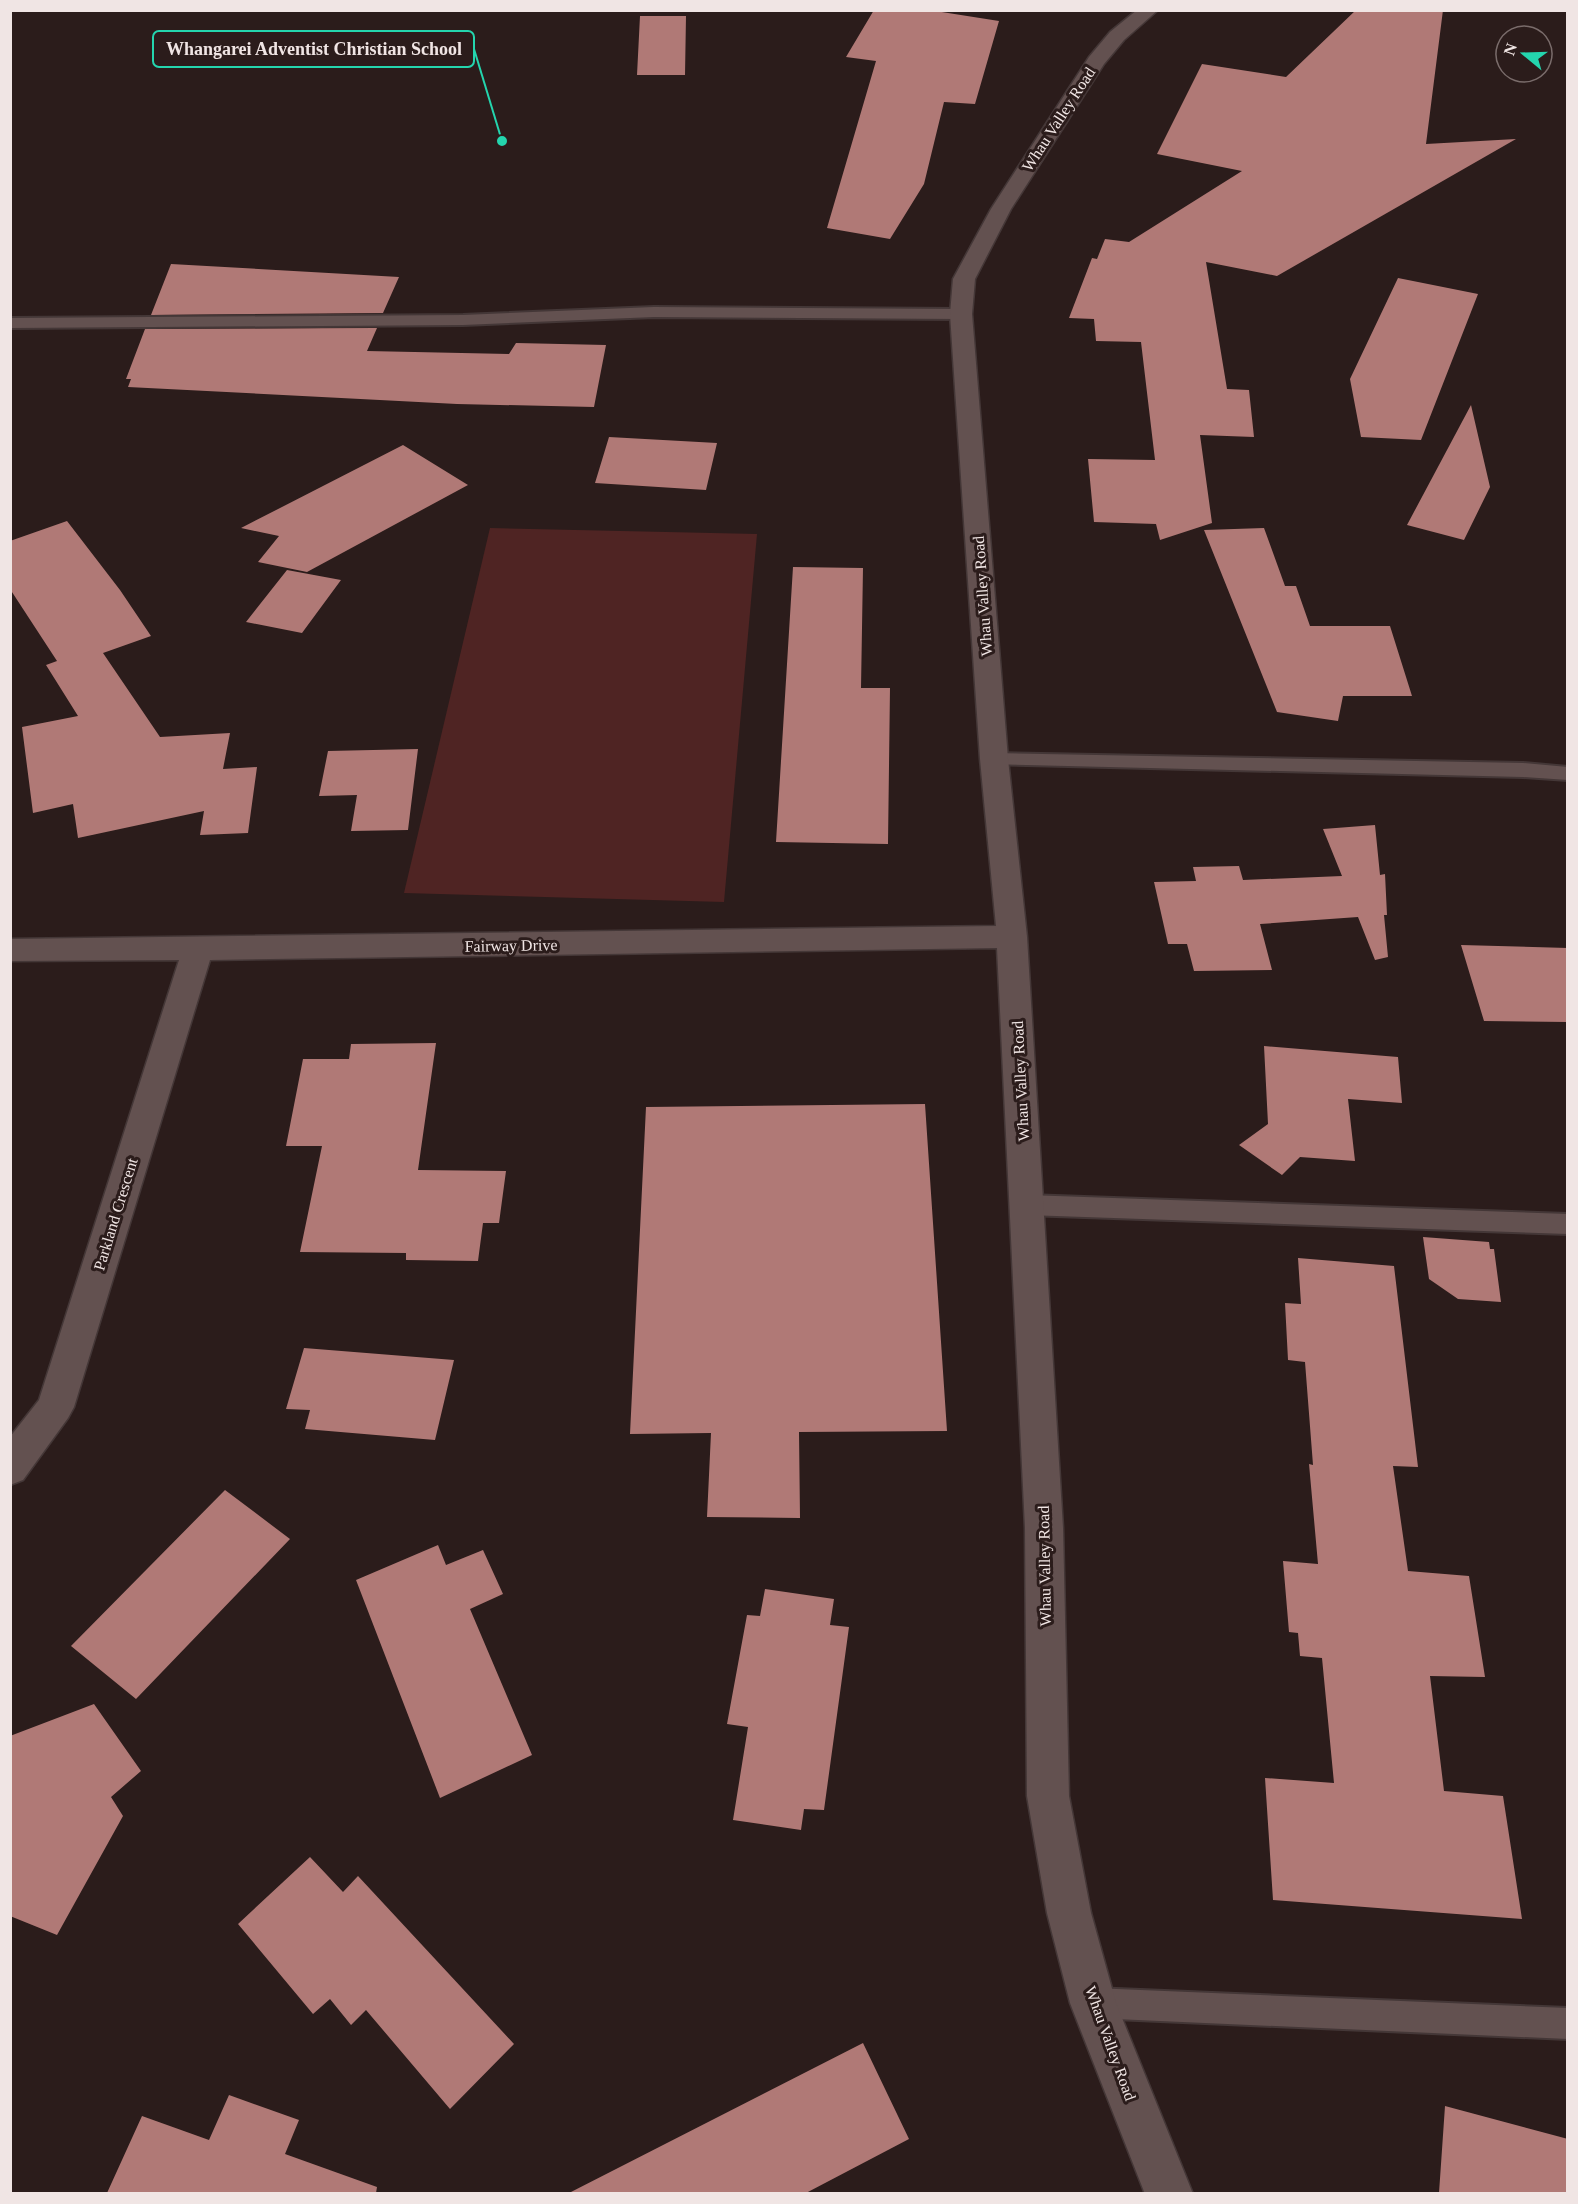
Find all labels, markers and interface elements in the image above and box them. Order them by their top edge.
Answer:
north arrow [1494,24,1554,84]
callout: Whangarei Adventist Christian School [153,31,474,67]
text: Whangarei Adventist Christian School [166,39,462,59]
text: N [1500,41,1520,58]
street label: Whau Valley Road [1018,64,1099,175]
street label: Whau Valley Road [970,535,996,657]
street label: Fairway Drive [464,936,558,956]
street label: Whau Valley Road [1009,1020,1033,1142]
street label: Parkland Crescent [90,1155,141,1273]
street label: Whau Valley Road [1035,1506,1055,1626]
street label: Whau Valley Road [1081,1984,1139,2103]

